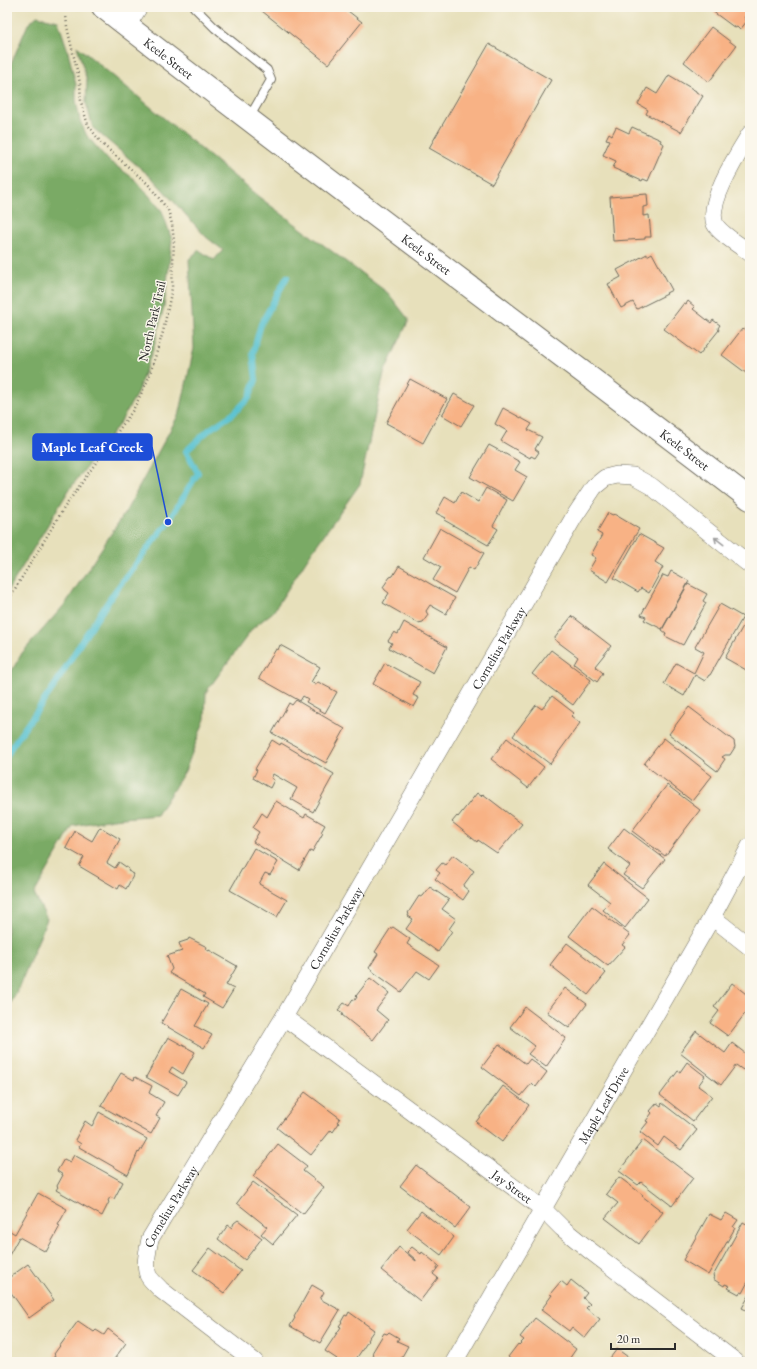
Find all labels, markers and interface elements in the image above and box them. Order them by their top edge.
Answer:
street label: Keele Street [140,33,197,82]
street label: Keele Street [398,230,455,278]
street label: North Park Trail [134,279,170,363]
street label: Keele Street [657,425,713,474]
callout: Maple Leaf Creek [33,434,152,460]
text: Maple Leaf Creek [41,438,144,456]
one-way arrow [714,537,725,545]
street label: Cornelius Parkway [467,603,529,692]
street label: Cornelius Parkway [305,883,367,973]
street label: Maple Leaf Drive [574,1063,632,1147]
street label: Cornelius Parkway [140,1162,201,1249]
street label: Jay Street [488,1165,536,1207]
scale bar [611,1325,675,1351]
text: 20 m [617,1331,641,1347]

